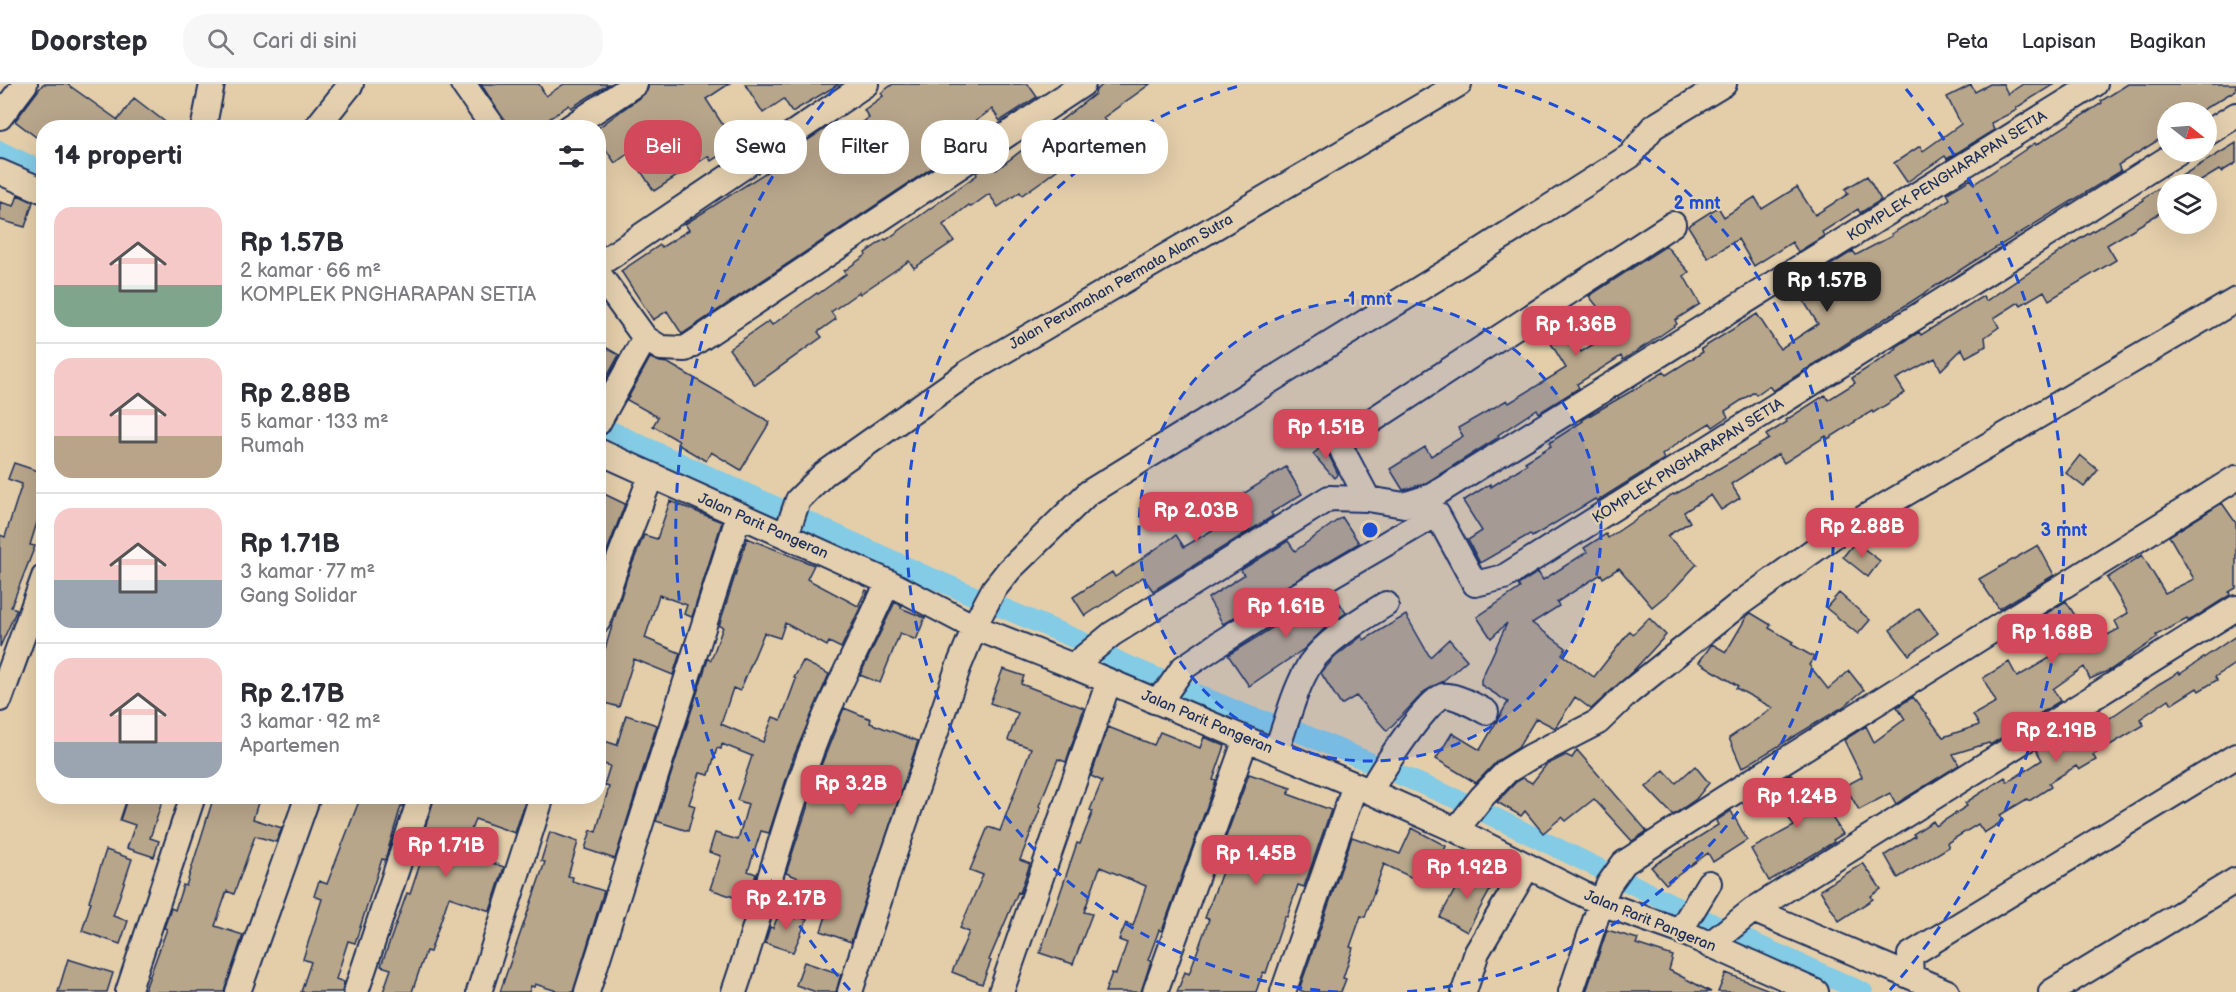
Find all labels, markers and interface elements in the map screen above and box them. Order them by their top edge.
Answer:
search box [183,14,603,68]
text: Doorstep [30,25,147,58]
icon: search [204,25,237,58]
text: Cari di sini [252,28,357,55]
text: Peta [1946,29,1988,54]
text: Lapisan [2021,29,2096,54]
text: Bagikan [2129,29,2206,54]
north arrow [2157,102,2217,162]
map controls [2157,102,2217,234]
street label: KOMPLEK PENGHARAPAN SETIA [1844,106,2051,245]
chip: Beli [624,120,702,174]
chip: Sewa [714,120,807,174]
chip: Filter [819,120,909,174]
chip: Baru [921,120,1009,174]
chip: Apartemen [1021,120,1168,174]
icon: filters [555,140,588,173]
text: 14 properti [54,141,183,172]
button: layers [2157,174,2217,234]
text: 2 mnt [1673,193,1721,214]
street label: Jalan Perumahan Permata Alam Sutra [1006,210,1236,354]
text: Rp 1.57B [240,228,344,259]
icon: home [102,231,174,303]
text: 2 kamar · 66 m² [240,259,381,283]
pin: Rp 1.57B [1765,262,1889,313]
text: Rp 1.57B [1787,269,1867,293]
text: KOMPLEK PNGHARAPAN SETIA [240,283,536,307]
text: 1 mnt [1348,289,1392,310]
pin: Rp 1.36B [1514,306,1638,357]
text: Rp 1.36B [1535,313,1617,337]
text: Rp 2.88B [240,379,351,410]
icon: home [102,382,174,454]
street label: KOMPLEK PNGHARAPAN SETIA [1589,394,1788,528]
pin: Rp 1.51B [1264,409,1388,460]
text: 5 kamar · 133 m² [240,410,389,434]
text: Rp 1.51B [1287,416,1365,440]
text: Rumah [240,434,304,458]
street label: Jalan Parit Pangeran [695,489,831,563]
pin: Rp 2.03B [1134,492,1258,543]
text: Rp 2.03B [1153,499,1239,523]
pin: Rp 2.88B [1800,508,1924,559]
text: Rp 2.88B [1819,515,1905,539]
centre of rings [1360,520,1380,540]
text: 3 mnt [2041,520,2087,541]
text: Rp 1.71B [240,529,340,560]
icon: home [102,532,174,604]
text: 3 kamar · 77 m² [240,560,375,584]
text: Gang Solidar [240,584,357,608]
pin: Rp 1.61B [1224,588,1348,639]
text: Rp 1.61B [1247,595,1325,619]
pin: Rp 1.68B [1990,614,2114,665]
text: Rp 1.68B [2011,621,2093,645]
text: Rp 2.17B [240,679,345,710]
icon: home [102,682,174,754]
street label: Jalan Parit Pangeran [1139,686,1275,758]
text: 3 kamar · 92 m² [240,710,381,734]
pin: Rp 2.19B [1994,712,2118,763]
text: Rp 2.19B [2015,719,2097,743]
text: Apartemen [240,734,340,758]
pin: Rp 3.2B [796,765,906,816]
text: Rp 3.2B [815,772,887,796]
pin: Rp 1.24B [1735,778,1859,829]
text: Rp 1.24B [1757,785,1837,809]
pin: Rp 1.71B [384,827,508,878]
text: Rp 1.71B [408,834,484,858]
pin: Rp 1.45B [1194,835,1318,886]
text: Rp 1.45B [1216,842,1296,866]
pin: Rp 1.92B [1405,849,1529,900]
text: Rp 1.92B [1426,856,1508,880]
pin: Rp 2.17B [724,880,848,931]
street label: Jalan Parit Pangeran [1581,886,1719,956]
text: Rp 2.17B [746,887,826,911]

